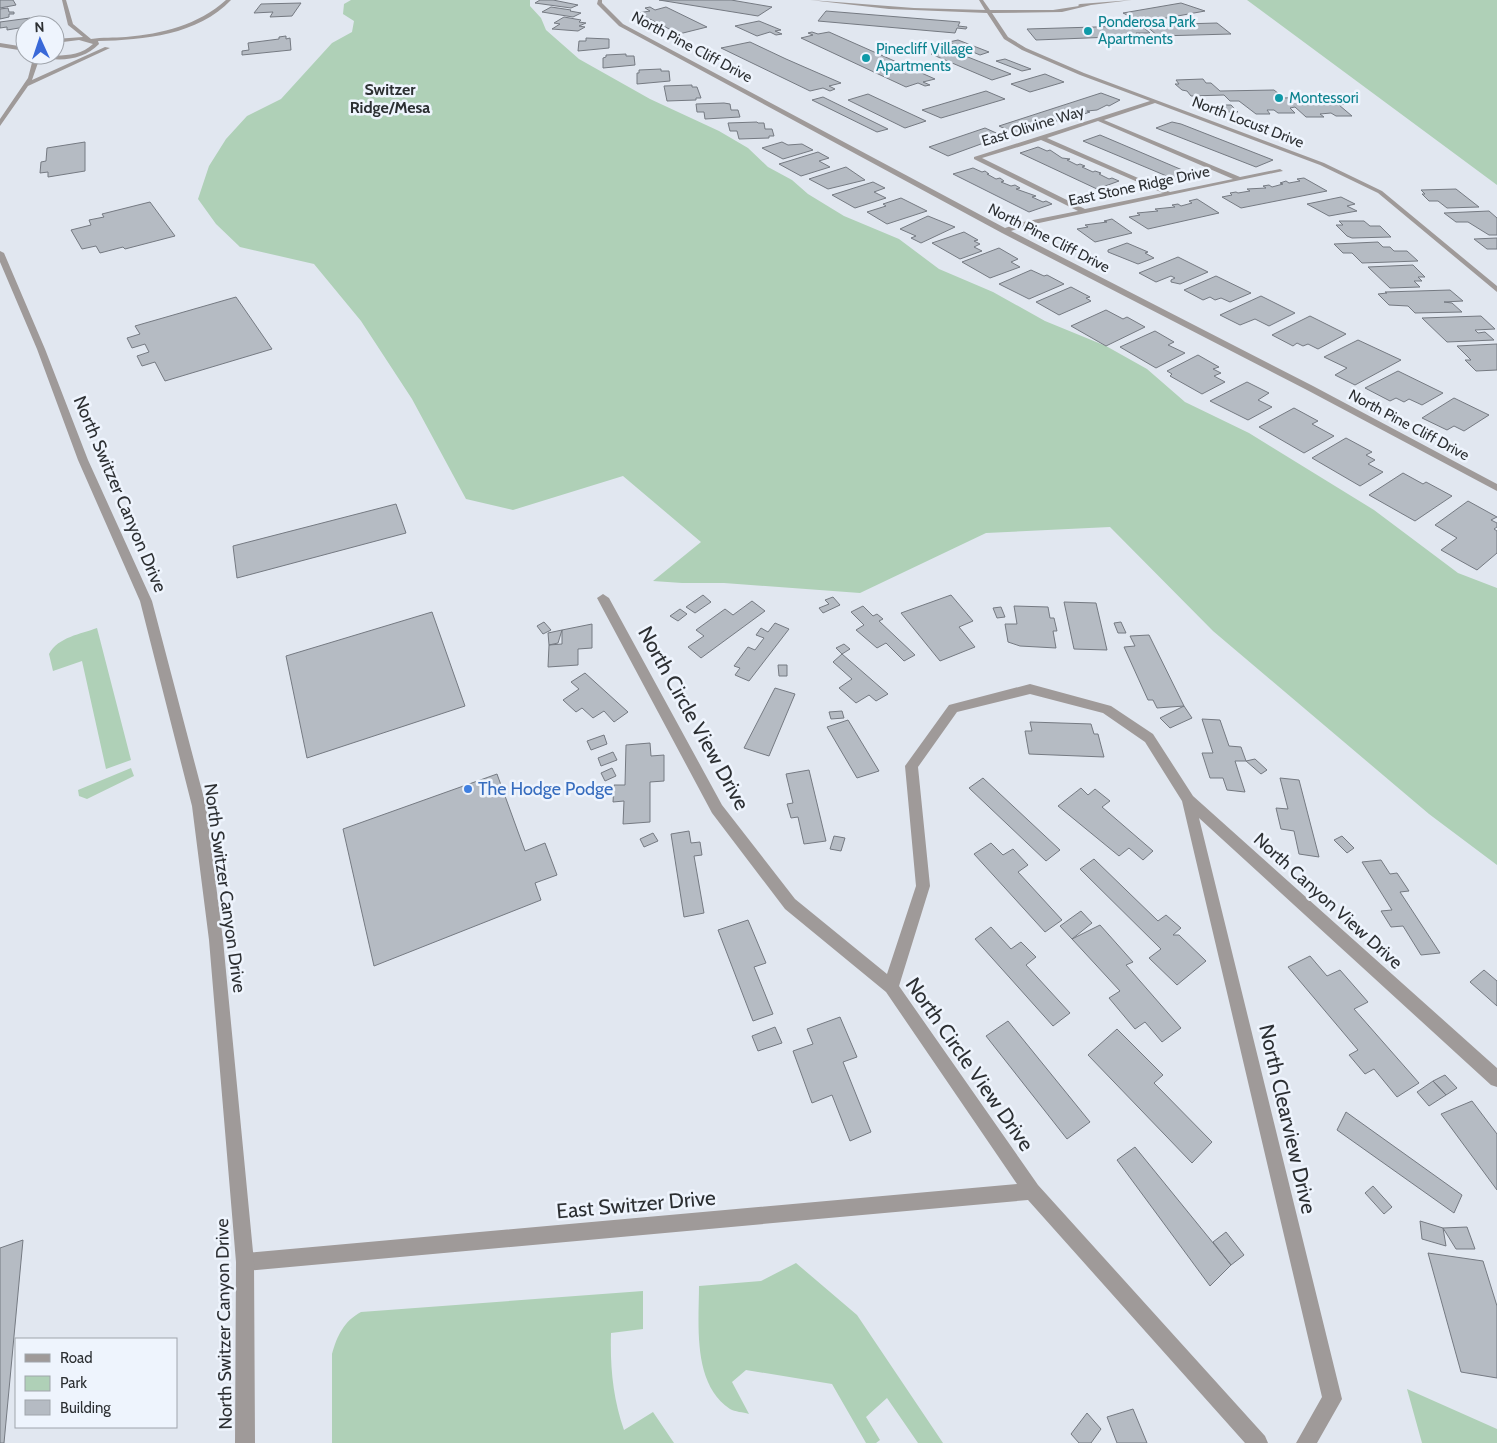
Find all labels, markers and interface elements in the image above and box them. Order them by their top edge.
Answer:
street label: North Pine Cliff Drive [629,8,756,87]
place label: Ponderosa Park Apartments [1098,13,1196,48]
north arrow [15,15,65,65]
text: N [34,18,45,36]
marker: Ponderosa Park Apartments [1082,25,1094,37]
place label: Pinecliff Village Apartments [876,40,973,75]
marker: Pinecliff Village Apartments [860,52,872,64]
district label: Switzer Ridge/Mesa [350,80,430,117]
place label: Montessori [1289,89,1359,107]
street label: North Locust Drive [1189,92,1307,152]
marker: Montessori [1273,92,1285,104]
street label: East Olivine Way [979,102,1087,150]
street label: East Stone Ridge Drive [1067,162,1212,210]
street label: North Pine Cliff Drive [985,200,1113,277]
street label: North Pine Cliff Drive [1346,386,1473,465]
street label: North Switzer Canyon Drive [69,393,171,595]
street label: North Circle View Drive [633,622,755,814]
place label: The Hodge Podge [478,778,613,800]
street label: North Switzer Canyon Drive [199,782,251,994]
marker: The Hodge Podge [462,783,474,795]
street label: North Canyon View Drive [1249,828,1407,974]
street label: North Circle View Drive [901,972,1039,1156]
street label: North Clearview Drive [1254,1022,1322,1216]
street label: East Switzer Drive [555,1185,717,1223]
street label: North Switzer Canyon Drive [211,1218,237,1430]
legend [15,1338,178,1428]
text: Road [60,1349,93,1367]
text: Park [60,1374,87,1392]
text: Building [60,1399,111,1417]

